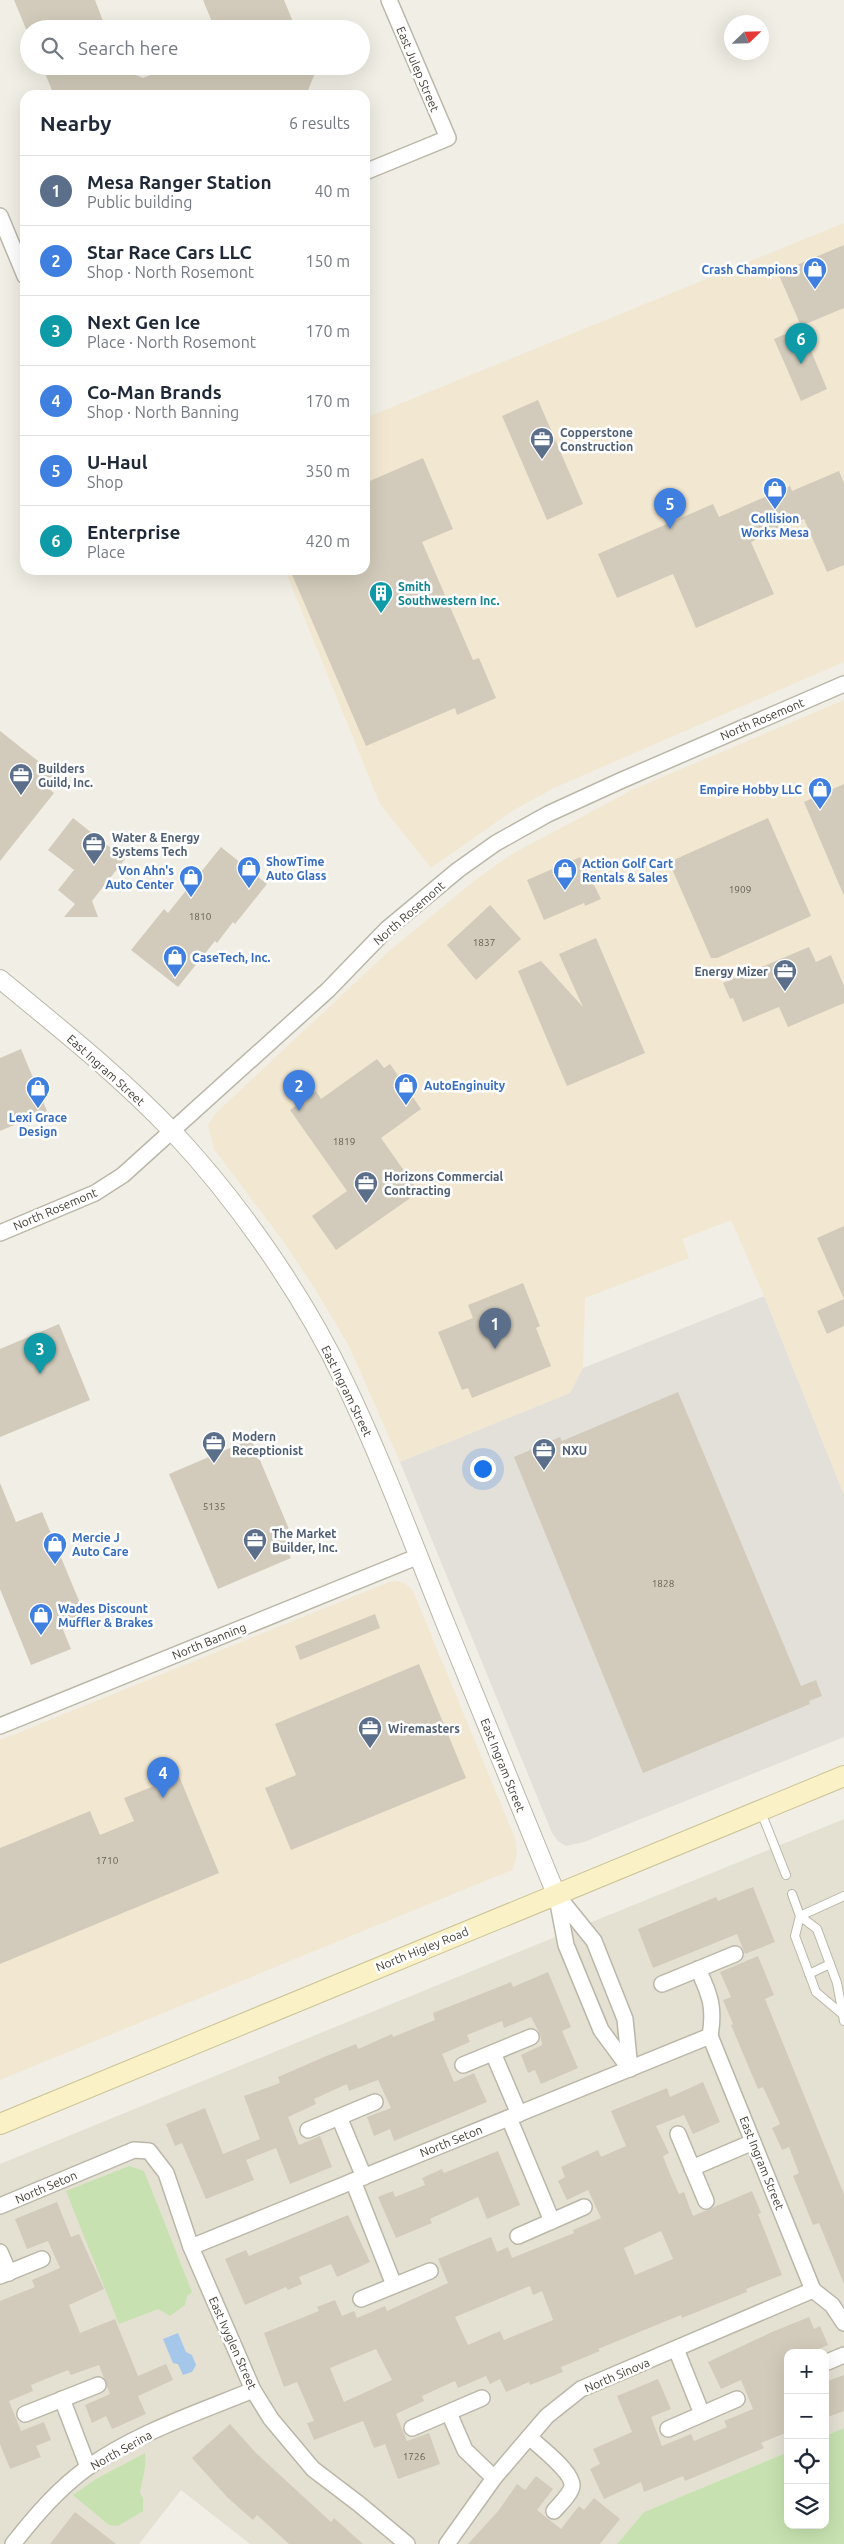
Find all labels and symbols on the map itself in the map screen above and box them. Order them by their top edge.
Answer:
north arrow [724,15,769,60]
street label: East Julep Street [394,24,442,114]
shop icon: Crash Champions [802,256,828,290]
place label: Crash Champions [701,263,798,276]
pin: 6 [785,323,817,364]
office icon: Copperstone Construction [529,426,555,460]
place label: Copperstone Construction [560,426,633,453]
shop icon: Collision Works Mesa [762,476,788,510]
pin: 5 [654,488,686,529]
place label: Collision Works Mesa [741,512,809,539]
building icon: Smith Southwestern Inc. [368,580,394,614]
place label: Smith Southwestern Inc. [398,580,499,607]
street label: North Rosemont [718,695,806,743]
office icon: Builders Guild, Inc. [8,762,34,796]
place label: Builders Guild, Inc. [38,762,93,789]
shop icon: Empire Hobby LLC [807,776,833,810]
place label: Empire Hobby LLC [699,783,802,796]
office icon: Water & Energy Systems Tech [81,831,107,865]
place label: Water & Energy Systems Tech [112,831,200,858]
shop icon: ShowTime Auto Glass [236,855,262,889]
place label: ShowTime Auto Glass [266,855,327,882]
shop icon: Action Golf Cart Rentals & Sales [552,857,578,891]
place label: Action Golf Cart Rentals & Sales [582,857,673,884]
place label: Von Ahn's Auto Center [105,864,174,891]
shop icon: Von Ahn's Auto Center [178,864,204,898]
street label: North Rosemont [371,878,447,947]
house number: 1909 [729,884,751,895]
house number: 1810 [189,911,212,922]
house number: 1837 [473,937,495,948]
shop icon: CaseTech, Inc. [162,944,188,978]
place label: CaseTech, Inc. [192,951,271,964]
office icon: Energy Mizer [772,958,798,992]
place label: Energy Mizer [694,965,768,978]
street label: East Ingram Street [65,1032,148,1108]
pin: 2 [283,1070,315,1111]
shop icon: AutoEnginuity [393,1072,419,1106]
shop icon: Lexi Grace Design [25,1075,51,1109]
place label: AutoEnginuity [424,1079,506,1092]
place label: Lexi Grace Design [9,1111,67,1138]
house number: 1819 [333,1136,355,1147]
office icon: Horizons Commercial Contracting [353,1170,379,1204]
place label: Horizons Commercial Contracting [384,1170,504,1197]
street label: North Rosemont [11,1185,99,1233]
pin: 1 [479,1308,511,1349]
pin: 3 [24,1333,56,1374]
street label: East Ingram Street [319,1343,375,1439]
office icon: Modern Receptionist [201,1430,227,1464]
place label: Modern Receptionist [232,1430,303,1457]
office icon: NXU [531,1437,557,1471]
place label: NXU [562,1444,587,1457]
your location [470,1456,496,1482]
house number: 5135 [203,1501,225,1512]
office icon: The Market Builder, Inc. [242,1527,268,1561]
place label: The Market Builder, Inc. [272,1527,338,1554]
shop icon: Mercie J Auto Care [42,1531,68,1565]
place label: Mercie J Auto Care [72,1531,129,1558]
house number: 1828 [652,1578,675,1589]
shop icon: Wades Discount Muffler & Brakes [28,1602,54,1636]
place label: Wades Discount Muffler & Brakes [58,1602,154,1629]
street label: North Banning [170,1620,248,1662]
office icon: Wiremasters [357,1715,383,1749]
street label: East Ingram Street [478,1716,528,1814]
place label: Wiremasters [388,1722,460,1735]
pin: 4 [147,1757,179,1798]
house number: 1710 [96,1855,119,1866]
street label: North Higley Road [374,1925,470,1973]
street label: East Ingram Street [737,2114,787,2212]
street label: North Seton [418,2123,484,2159]
street label: North Seton [13,2168,79,2206]
street label: East Ivyglen Street [207,2295,259,2392]
street label: North Sinova [582,2355,652,2395]
street label: North Serina [88,2428,154,2472]
house number: 1726 [403,2451,426,2462]

